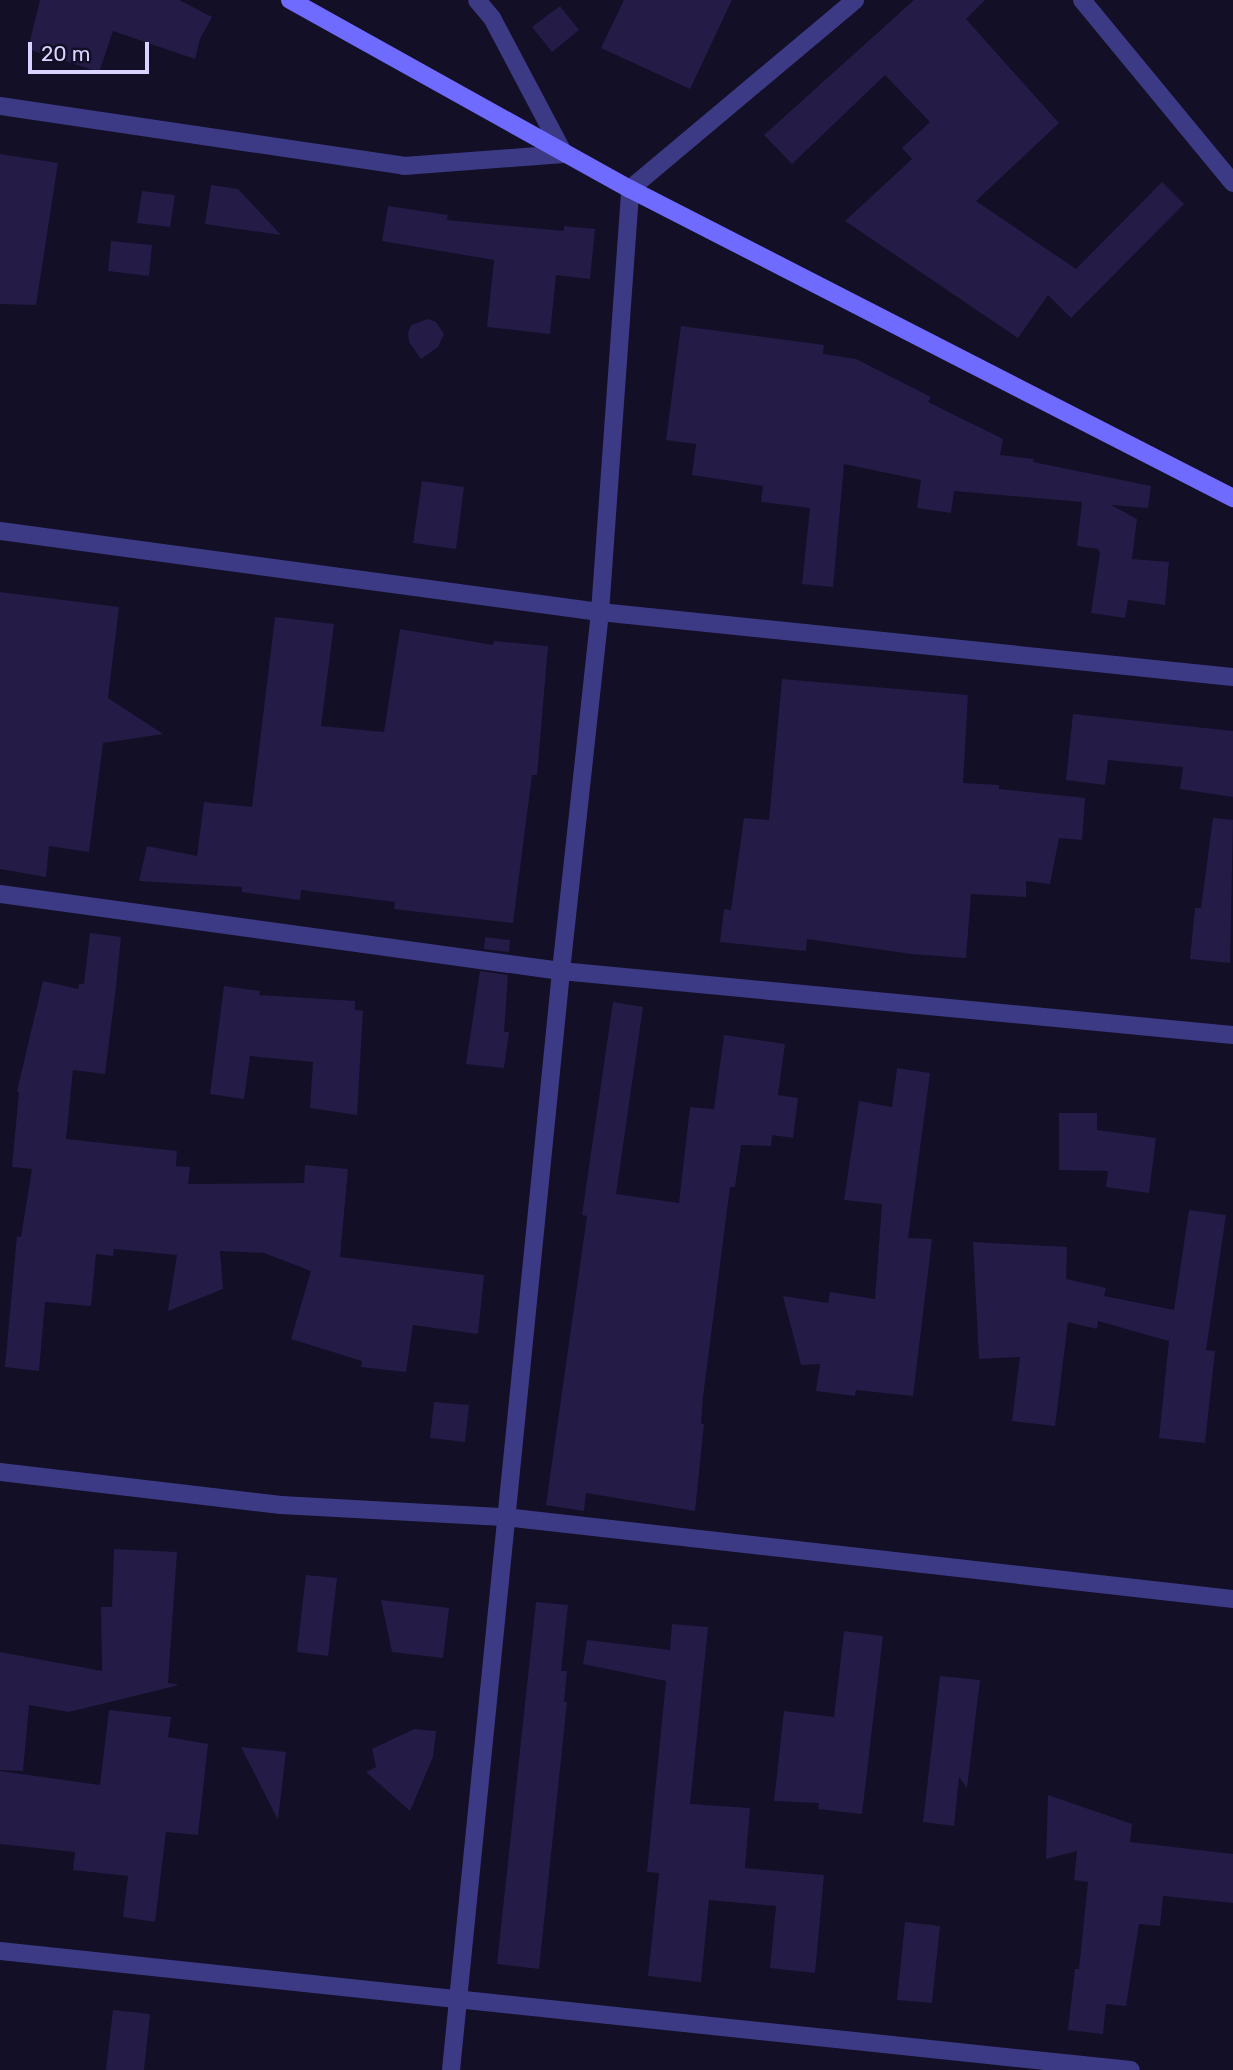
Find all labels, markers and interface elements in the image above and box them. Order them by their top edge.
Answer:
scale bar [32,28,152,72]
text: 20 m [41,41,90,66]

